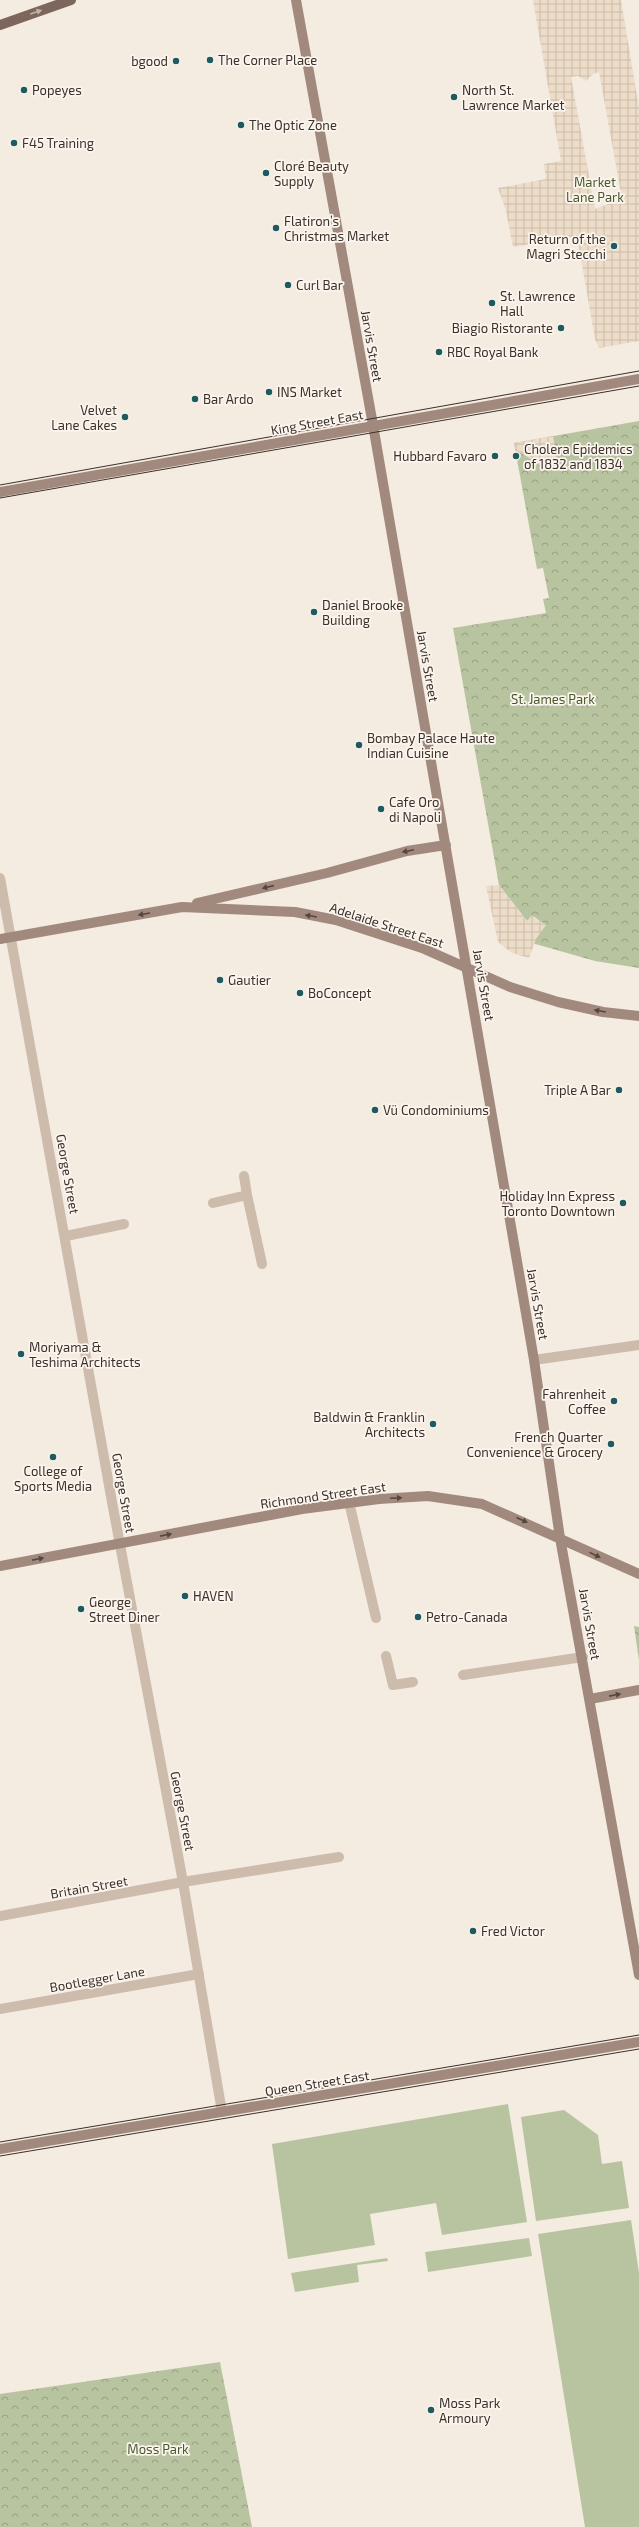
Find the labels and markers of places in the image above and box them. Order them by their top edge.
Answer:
place label: The Corner Place [218,52,317,68]
place label: bgood [131,53,168,69]
marker: The Corner Place [205,55,215,65]
marker: bgood [171,56,181,66]
place label: Popeyes [32,82,82,98]
place label: North St. Lawrence Market [462,82,564,113]
marker: Popeyes [19,85,29,95]
marker: North St. Lawrence Market [449,92,459,102]
place label: The Optic Zone [249,117,337,133]
marker: The Optic Zone [236,120,246,130]
place label: F45 Training [22,135,94,151]
marker: F45 Training [9,138,19,148]
place label: Cloré Beauty Supply [274,158,349,189]
marker: Cloré Beauty Supply [261,168,271,178]
place label: Flatiron’s Christmas Market [284,213,389,244]
marker: Flatiron’s Christmas Market [271,223,281,233]
place label: Return of the Magri Stecchi [526,231,606,262]
marker: Return of the Magri Stecchi [609,241,619,251]
place label: Curl Bar [296,277,343,293]
marker: Curl Bar [283,280,293,290]
place label: St. Lawrence Hall [500,288,575,319]
marker: St. Lawrence Hall [487,298,497,308]
place label: Biagio Ristorante [452,320,553,336]
marker: Biagio Ristorante [556,323,566,333]
place label: RBC Royal Bank [447,344,539,360]
marker: RBC Royal Bank [434,347,444,357]
place label: INS Market [277,384,342,400]
marker: INS Market [264,387,274,397]
place label: Bar Ardo [203,391,254,407]
marker: Bar Ardo [190,394,200,404]
place label: Velvet Lane Cakes [51,402,117,433]
marker: Velvet Lane Cakes [120,412,130,422]
place label: Cholera Epidemics of 1832 and 1834 [524,441,633,472]
place label: Hubbard Favaro [393,448,487,464]
marker: Hubbard Favaro [490,451,500,461]
marker: Cholera Epidemics of 1832 and 1834 [511,451,521,461]
place label: Daniel Brooke Building [322,597,403,628]
marker: Daniel Brooke Building [309,607,319,617]
place label: Bombay Palace Haute Indian Cuisine [367,730,495,761]
marker: Bombay Palace Haute Indian Cuisine [354,740,364,750]
place label: Cafe Oro di Napoli [389,794,441,825]
marker: Cafe Oro di Napoli [376,804,386,814]
place label: Gautier [228,972,271,988]
marker: Gautier [215,975,225,985]
place label: BoConcept [308,985,372,1001]
marker: BoConcept [295,988,305,998]
place label: Triple A Bar [544,1082,611,1098]
marker: Triple A Bar [614,1085,624,1095]
place label: Vü Condominiums [383,1102,489,1118]
marker: Vü Condominiums [370,1105,380,1115]
place label: Holiday Inn Express Toronto Downtown [499,1188,615,1219]
marker: Holiday Inn Express Toronto Downtown [618,1198,628,1208]
place label: Moriyama & Teshima Architects [29,1339,141,1370]
marker: Moriyama & Teshima Architects [16,1349,26,1359]
place label: Fahrenheit Coffee [542,1386,606,1417]
marker: Fahrenheit Coffee [609,1396,619,1406]
place label: Baldwin & Franklin Architects [313,1409,425,1440]
marker: Baldwin & Franklin Architects [428,1419,438,1429]
place label: French Quarter Convenience & Grocery [467,1429,603,1460]
marker: French Quarter Convenience & Grocery [606,1439,616,1449]
marker: College of Sports Media [48,1452,58,1462]
place label: College of Sports Media [14,1463,92,1494]
place label: HAVEN [193,1588,234,1604]
marker: HAVEN [180,1591,190,1601]
place label: George Street Diner [89,1594,160,1625]
marker: George Street Diner [76,1604,86,1614]
place label: Petro-Canada [426,1609,508,1625]
marker: Petro-Canada [413,1612,423,1622]
place label: Fred Victor [481,1923,545,1939]
marker: Fred Victor [468,1926,478,1936]
place label: Moss Park Armoury [439,2395,501,2426]
marker: Moss Park Armoury [426,2405,436,2415]

